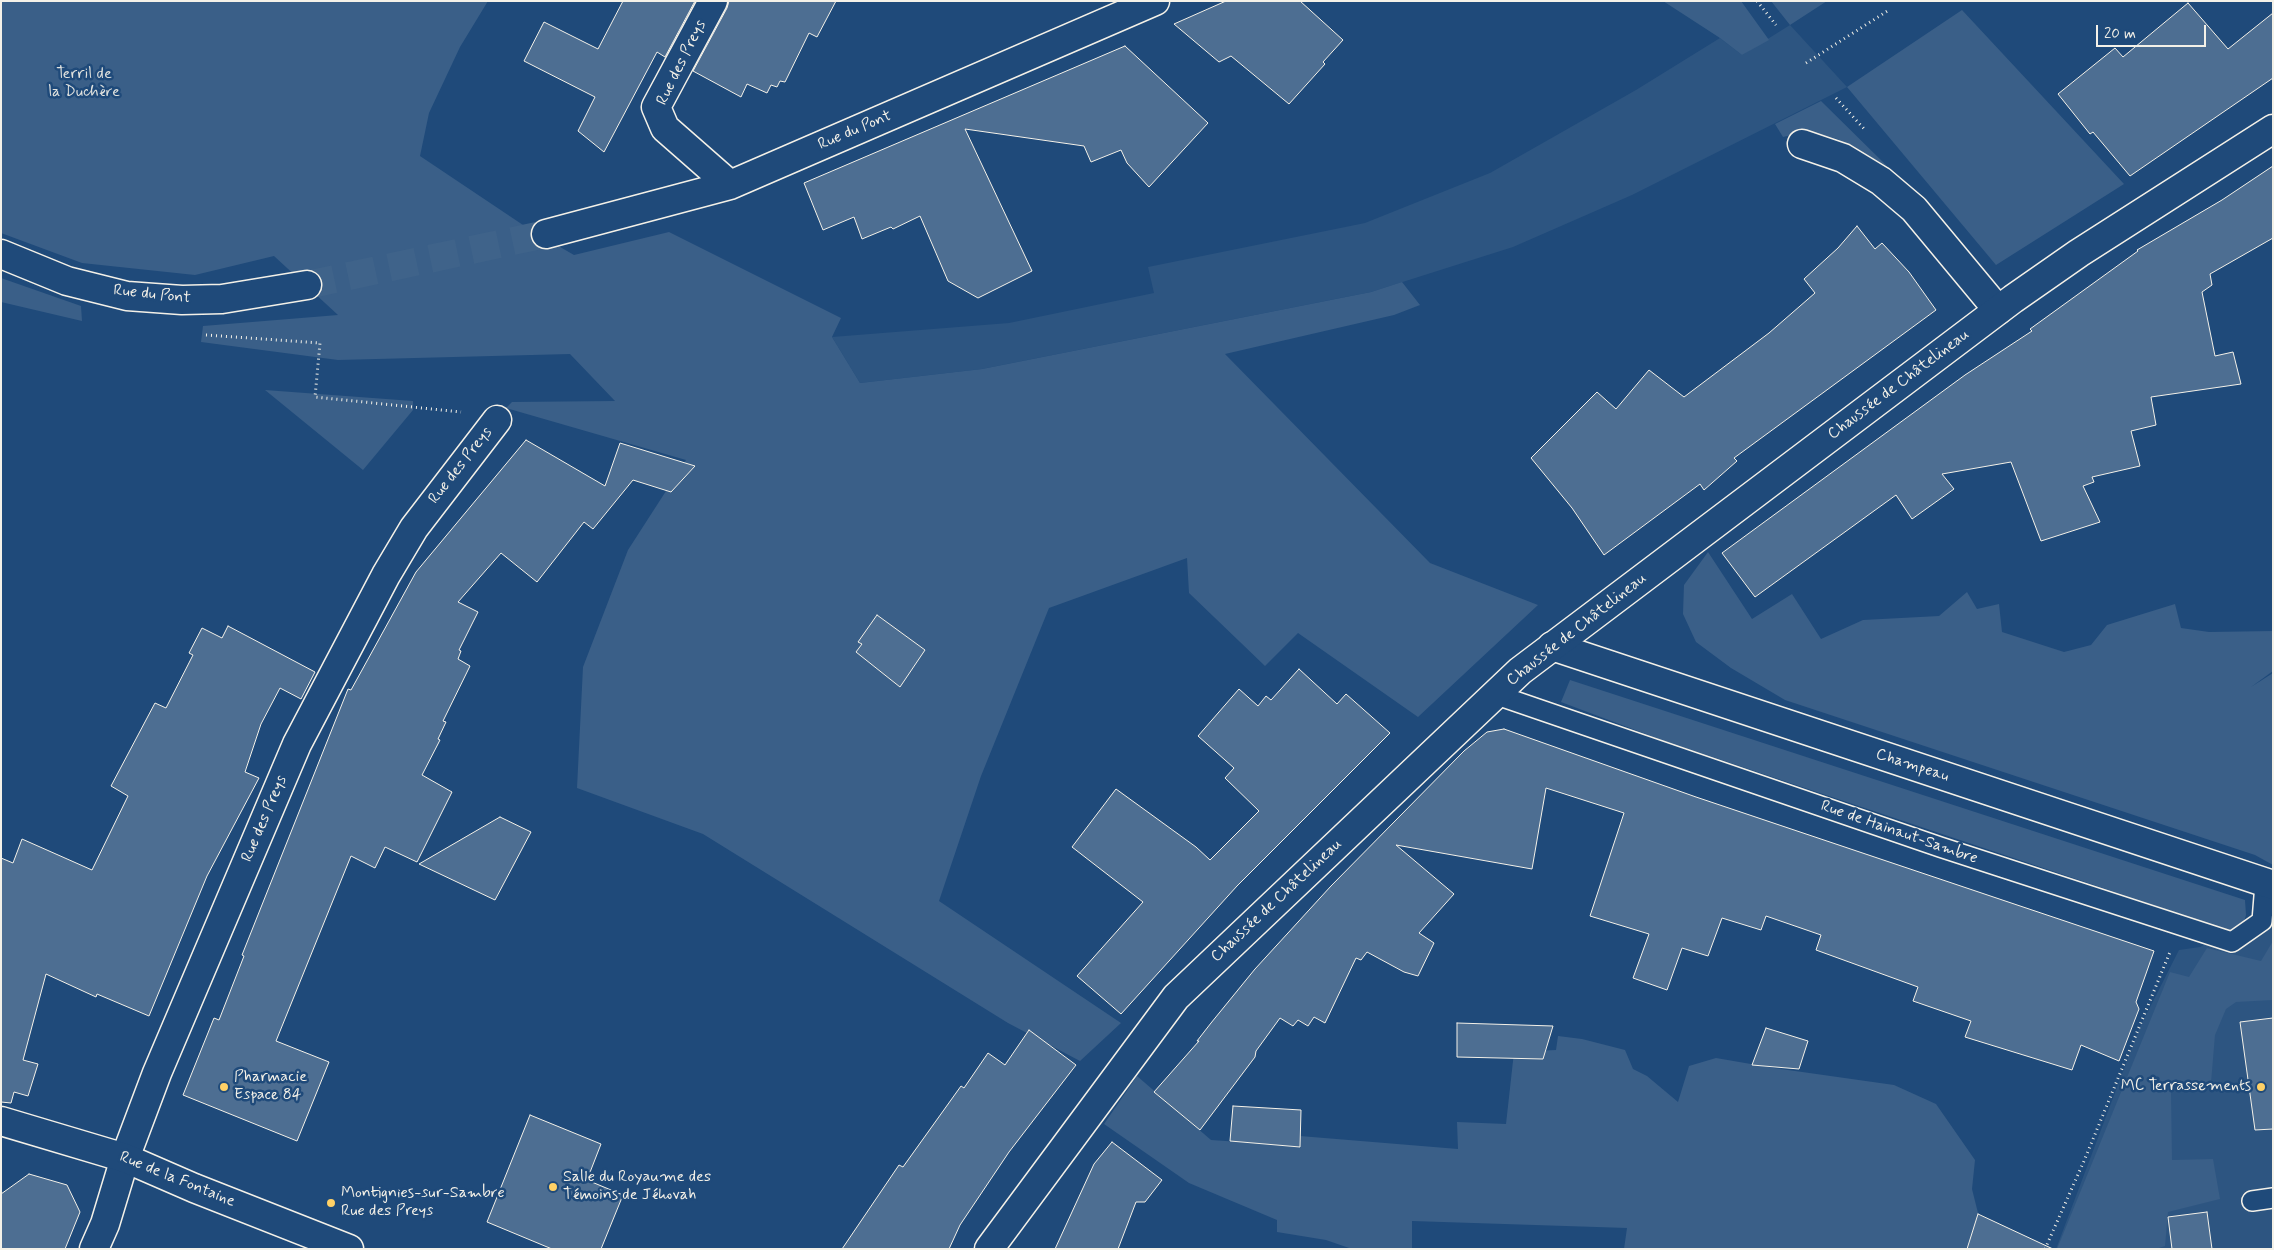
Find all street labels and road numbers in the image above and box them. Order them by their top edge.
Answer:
street label: Rue des Preys [653,17,711,109]
street label: Rue du Pont [815,107,895,155]
street label: Rue du Pont [112,281,192,309]
street label: Chaussée de Châtelineau [1824,326,1974,444]
street label: Rue des Preys [425,424,497,508]
street label: Chaussée de Châtelineau [1503,569,1651,691]
street label: Champeau [1873,745,1951,787]
street label: Rue des Preys [238,773,292,865]
street label: Rue de Hainaut-Sambre [1818,797,1980,869]
street label: Chaussée de Châtelineau [1208,835,1346,967]
street label: Rue de la Fontaine [116,1148,238,1212]

